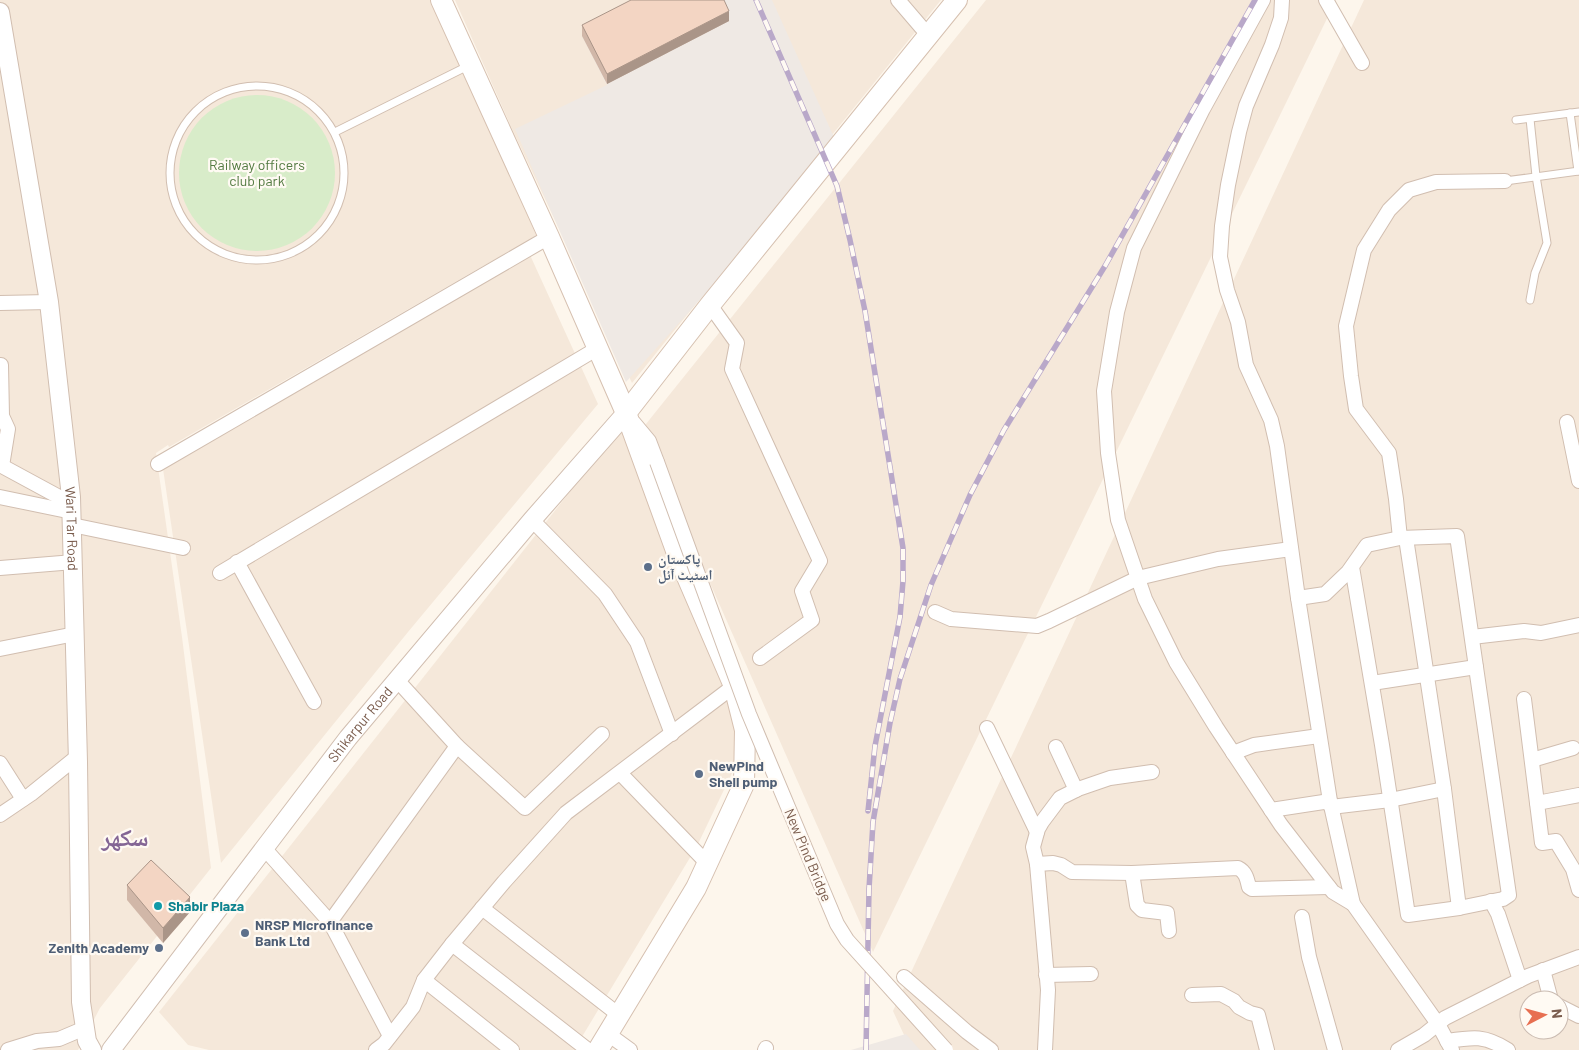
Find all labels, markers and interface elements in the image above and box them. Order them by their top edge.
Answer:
park label: Railway officers club park [209,156,305,189]
street label: Wari Tar Road [62,486,82,571]
place label: پاکستان اسٹیٹ آئل [658,550,713,584]
marker: پاکستان اسٹیٹ آئل [642,561,654,573]
street label: Shikarpur Road [324,683,396,765]
place label: NewPind Shell pump [709,757,777,790]
marker: NewPind Shell pump [693,768,705,780]
street label: New Pind Bridge [781,806,836,904]
district label: سکھر [100,822,149,851]
place label: Shabir Plaza [168,897,244,914]
marker: Shabir Plaza [152,900,164,912]
place label: NRSP Microfinance Bank Ltd [255,916,374,949]
marker: NRSP Microfinance Bank Ltd [239,927,251,939]
place label: Zenith Academy [48,939,149,956]
marker: Zenith Academy [153,942,165,954]
north arrow [1519,990,1569,1040]
text: N [1548,1008,1566,1019]

